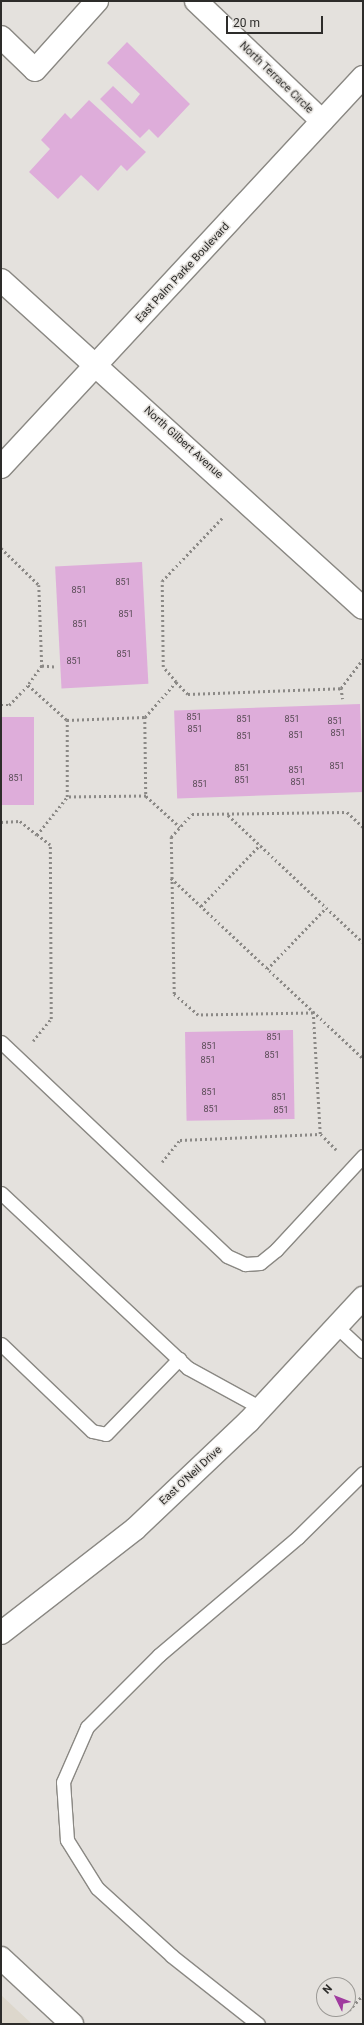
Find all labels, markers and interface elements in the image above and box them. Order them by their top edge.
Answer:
scale bar [228,8,325,34]
text: 20 m [233,16,260,30]
street label: North Terrace Circle [236,39,316,117]
street label: East Palm Parke Boulevard [133,220,233,326]
street label: North Gilbert Avenue [141,404,225,482]
house number: 851 [115,577,131,587]
house number: 851 [71,585,87,595]
house number: 851 [118,609,134,619]
house number: 851 [72,619,88,629]
house number: 851 [116,649,132,659]
house number: 851 [66,656,82,666]
house number: 851 [186,712,202,722]
house number: 851 [236,714,252,724]
house number: 851 [284,714,300,724]
house number: 851 [327,716,343,726]
house number: 851 [187,724,203,734]
house number: 851 [330,728,346,738]
house number: 851 [288,730,304,740]
house number: 851 [236,731,252,741]
house number: 851 [329,761,345,771]
house number: 851 [234,763,250,773]
house number: 851 [288,765,304,775]
house number: 851 [8,773,24,783]
house number: 851 [234,775,250,785]
house number: 851 [290,777,306,787]
house number: 851 [192,779,208,789]
house number: 851 [266,1032,282,1042]
house number: 851 [201,1041,217,1051]
house number: 851 [264,1050,280,1060]
house number: 851 [200,1055,216,1065]
house number: 851 [201,1087,217,1097]
house number: 851 [271,1092,287,1102]
house number: 851 [203,1104,219,1114]
house number: 851 [273,1105,289,1115]
street label: East O'Neil Drive [157,1444,225,1508]
north arrow [316,1977,356,2017]
text: N [320,1982,335,1996]

